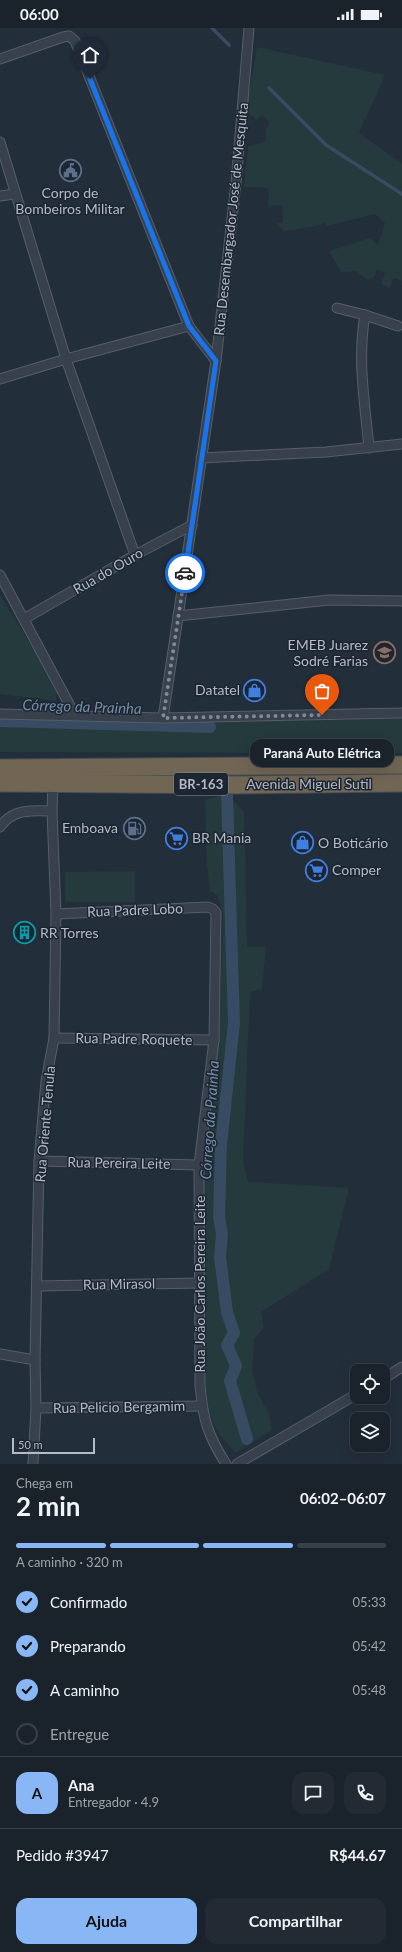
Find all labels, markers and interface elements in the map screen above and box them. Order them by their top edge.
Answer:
text: 06:00 [20,5,59,23]
pin [73,38,107,79]
icon: home [79,44,101,66]
street label: Rua Desembargador José de Mesquita [210,102,251,336]
public building icon: Corpo de Bombeiros Militar [57,158,83,184]
place label: Corpo de Bombeiros Militar [15,184,125,217]
street label: Rua do Ouro [70,544,146,597]
courier [165,553,205,593]
icon: car [174,562,196,584]
place label: EMEB Juarez Sodré Farias [288,636,368,669]
school or university icon: EMEB Juarez Sodré Farias [371,640,397,666]
pin [305,674,339,715]
shop icon: Datatel [242,677,268,703]
icon: bag [311,680,333,702]
place label: Datatel [195,681,240,698]
water label: Córrego da Prainha [22,695,142,717]
callout: Paraná Auto Elétrica [250,739,394,767]
text: Paraná Auto Elétrica [263,745,381,761]
road number: BR-163 [174,773,228,795]
street label: Avenida Miguel Sutil [246,775,372,792]
fuel station icon: Emboava [121,815,147,841]
place label: Emboava [62,819,118,836]
supermarket icon: BR Mania [163,825,189,851]
place label: BR Mania [192,829,251,846]
shop icon: O Boticário [289,830,315,856]
place label: O Boticário [318,834,388,851]
supermarket icon: Comper [303,857,329,883]
place label: Comper [332,861,381,878]
street label: Rua Padre Lobo [87,899,183,920]
building icon: RR Torres [12,920,38,946]
place label: RR Torres [40,924,99,941]
street label: Rua Padre Roquete [75,1029,193,1048]
water label: Córrego da Prainha [196,1059,222,1180]
street label: Rua Oriente Tenula [31,1065,58,1183]
street label: Rua Pereira Leite [67,1153,171,1172]
street label: Rua João Carlos Pereira Leite [191,1195,208,1373]
street label: Rua Mirasol [83,1274,155,1293]
map controls [350,1364,390,1452]
button: locate [350,1364,390,1404]
street label: Rua Pelicio Bergamim [53,1397,185,1416]
button: layers [350,1412,390,1452]
scale bar [12,1436,95,1455]
text: 50 m [18,1438,43,1451]
text: Chega em [16,1475,73,1491]
text: 06:02–06:07 [300,1489,386,1507]
text: 2 min [16,1490,80,1522]
text: A caminho · 320 m [16,1554,123,1570]
icon: check [16,1591,38,1613]
text: Confirmado [50,1593,127,1611]
text: 05:33 [353,1594,386,1610]
icon: check [16,1635,38,1657]
text: Preparando [50,1637,126,1655]
text: 05:42 [353,1638,386,1654]
icon: check [16,1679,38,1701]
text: A caminho [50,1681,119,1699]
text: 05:48 [353,1682,386,1698]
text: Entregue [50,1725,109,1743]
button: chat [292,1772,334,1814]
button: phone [344,1772,386,1814]
text: Ana [68,1776,94,1794]
text: A [32,1784,42,1802]
text: Entregador · 4.9 [68,1794,159,1810]
text: Pedido #3947 [16,1846,109,1864]
text: R$44.67 [329,1846,386,1864]
button: Ajuda [16,1898,197,1944]
button: Compartilhar [205,1898,386,1944]

